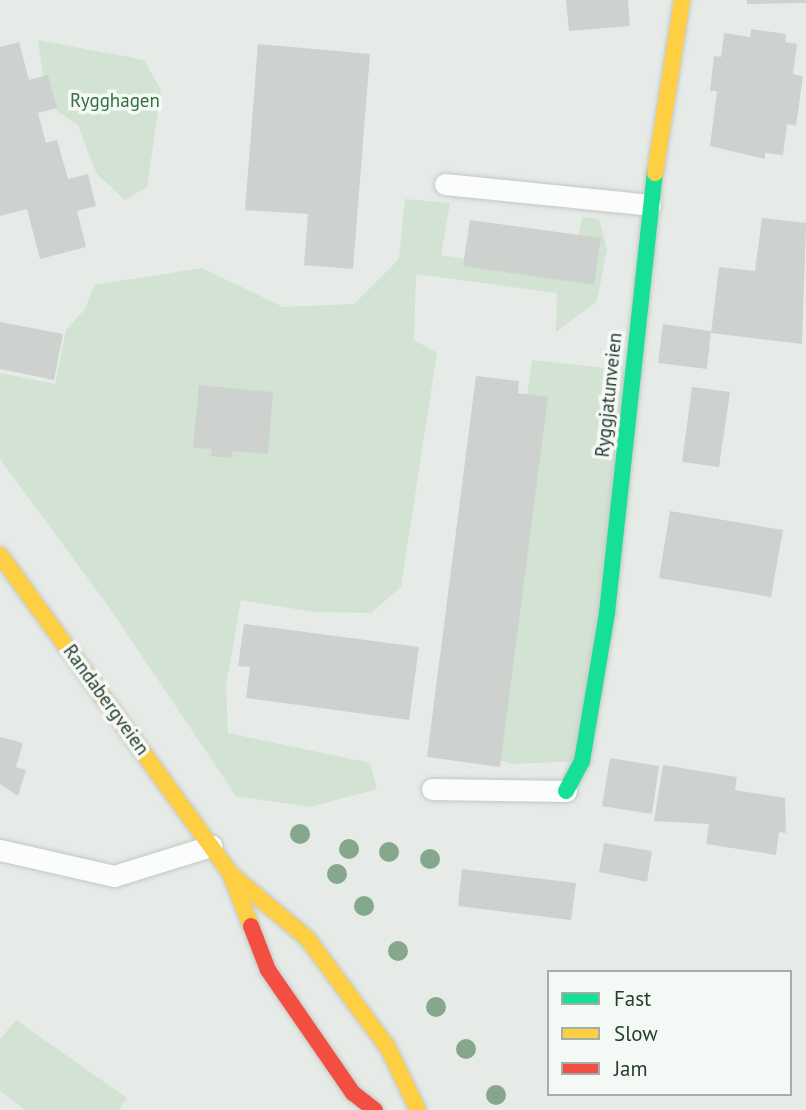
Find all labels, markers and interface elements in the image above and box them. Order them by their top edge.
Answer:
park label: Rygghagen [70,90,160,112]
street label: Ryggjatunveien [591,332,627,458]
street label: Randabergveien [58,640,154,760]
legend [547,970,792,1096]
text: Fast [614,985,651,1012]
text: Slow [614,1020,658,1047]
text: Jam [614,1055,648,1082]

